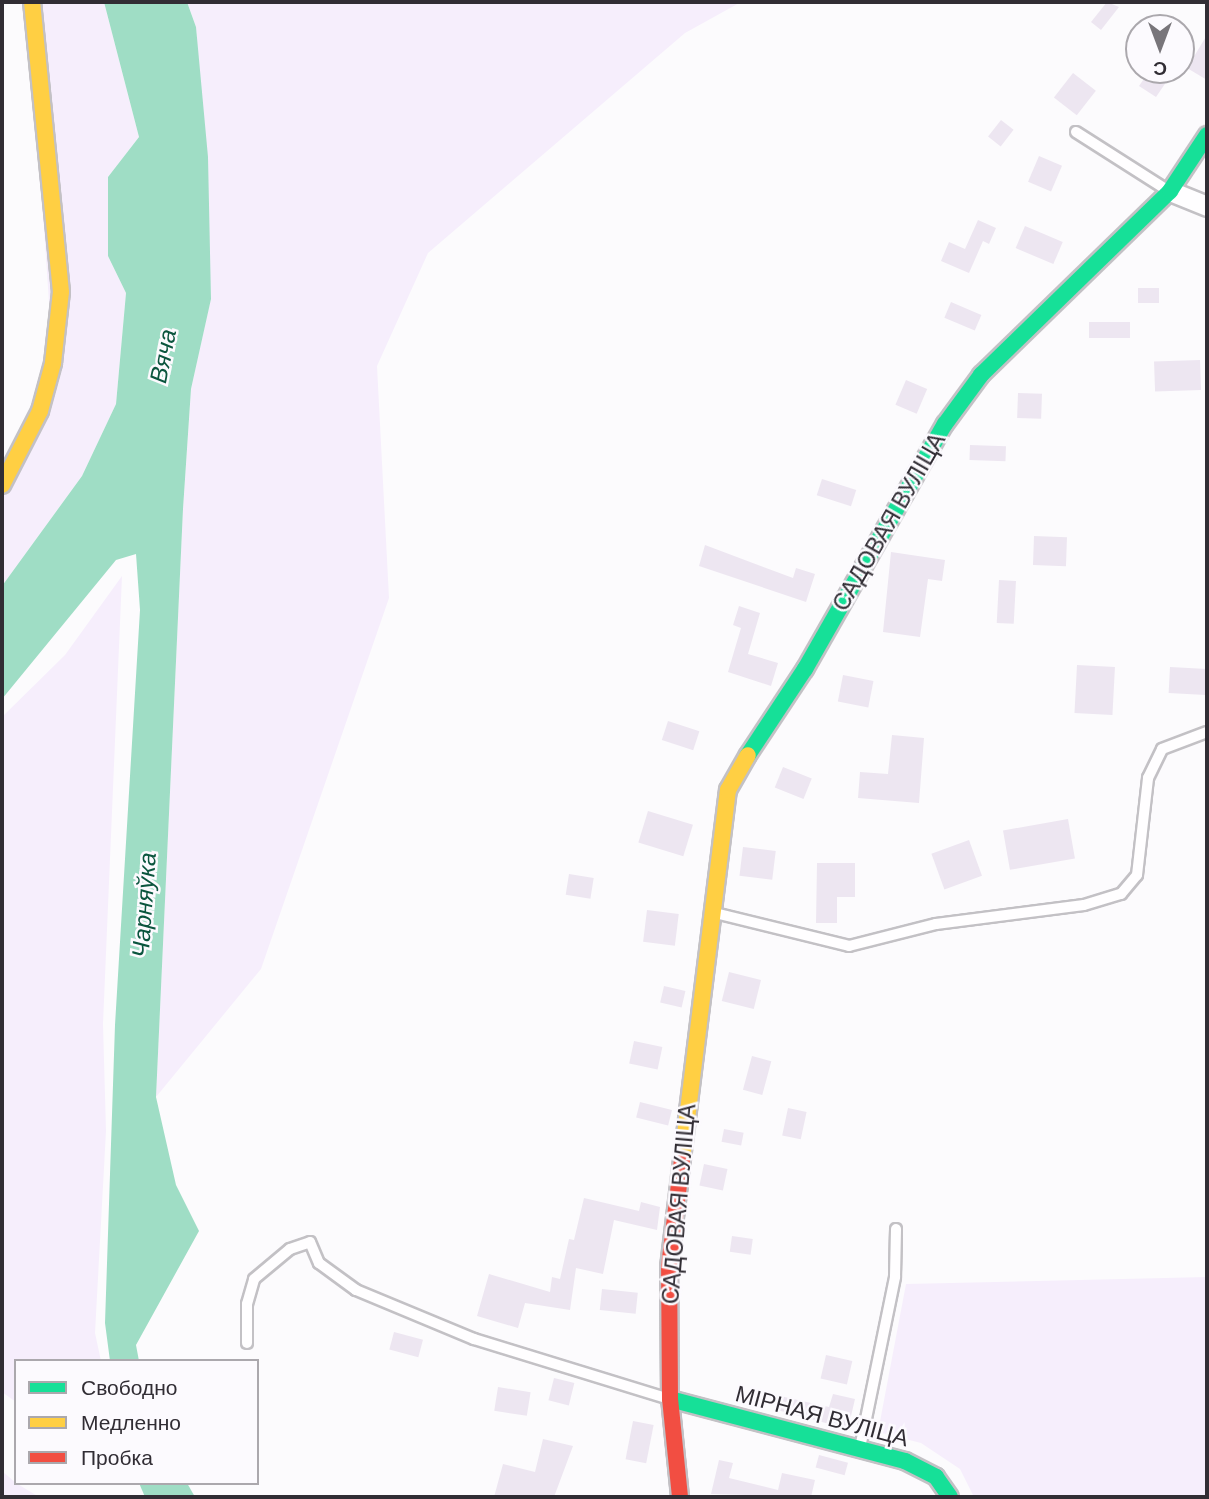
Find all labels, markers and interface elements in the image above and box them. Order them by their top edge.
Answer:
north arrow [1125,14,1195,84]
text: С [1153,58,1167,79]
water label: Вяча [144,326,182,386]
street label: САДОВАЯ ВУЛІЦА [827,428,951,616]
water label: Чарняўка [126,851,162,959]
street label: САДОВАЯ ВУЛІЦА [656,1103,702,1305]
legend [14,1359,259,1485]
text: Свободно [81,1376,178,1399]
street label: МІРНАЯ ВУЛІЦА [732,1380,912,1452]
text: Медленно [81,1411,181,1434]
text: Пробка [81,1446,153,1469]

